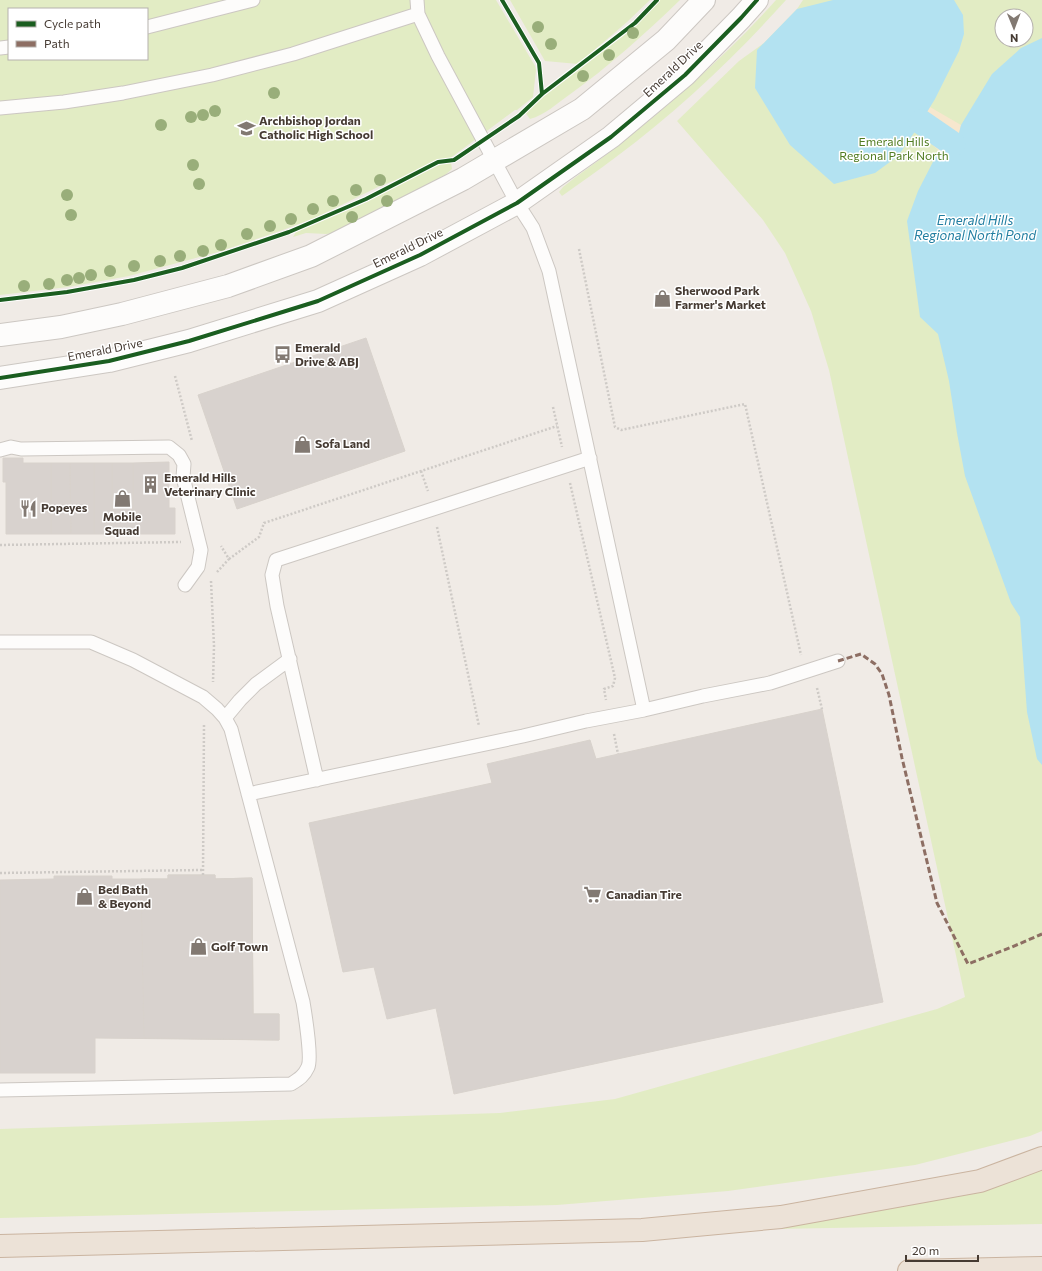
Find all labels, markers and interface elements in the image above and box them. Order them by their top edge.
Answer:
legend [8,8,148,60]
north arrow [994,8,1034,48]
text: Cycle path [44,16,101,30]
text: N [1010,32,1018,45]
text: Path [44,36,70,50]
street label: Emerald Drive [640,37,705,99]
place label: Archbishop Jordan Catholic High School [259,113,373,141]
school or university icon: Archbishop Jordan Catholic High School [236,118,256,138]
park label: Emerald Hills Regional Park North [839,134,949,162]
water label: Emerald Hills Regional North Pond [914,212,1037,243]
street label: Emerald Drive [370,224,445,270]
place label: Sherwood Park Farmer's Market [675,283,766,311]
shop icon: Sherwood Park Farmer's Market [652,288,672,308]
street label: Emerald Drive [66,335,144,363]
place label: Emerald Drive & ABJ [295,340,359,369]
bus stop icon: Emerald Drive & ABJ [272,345,292,365]
shop icon: Sofa Land [292,434,312,454]
place label: Sofa Land [315,436,370,450]
place label: Emerald Hills Veterinary Clinic [164,470,256,498]
building icon: Emerald Hills Veterinary Clinic [141,475,161,495]
shop icon: Mobile Squad [112,488,132,508]
restaurant icon: Popeyes [18,498,38,518]
place label: Popeyes [41,500,88,514]
place label: Mobile Squad [103,509,141,537]
place label: Bed Bath & Beyond [98,882,151,910]
supermarket icon: Canadian Tire [583,885,603,905]
shop icon: Bed Bath & Beyond [75,887,95,907]
place label: Canadian Tire [606,887,682,901]
shop icon: Golf Town [188,937,208,957]
place label: Golf Town [211,939,268,953]
scale bar [906,1237,978,1263]
text: 20 m [912,1243,939,1257]

